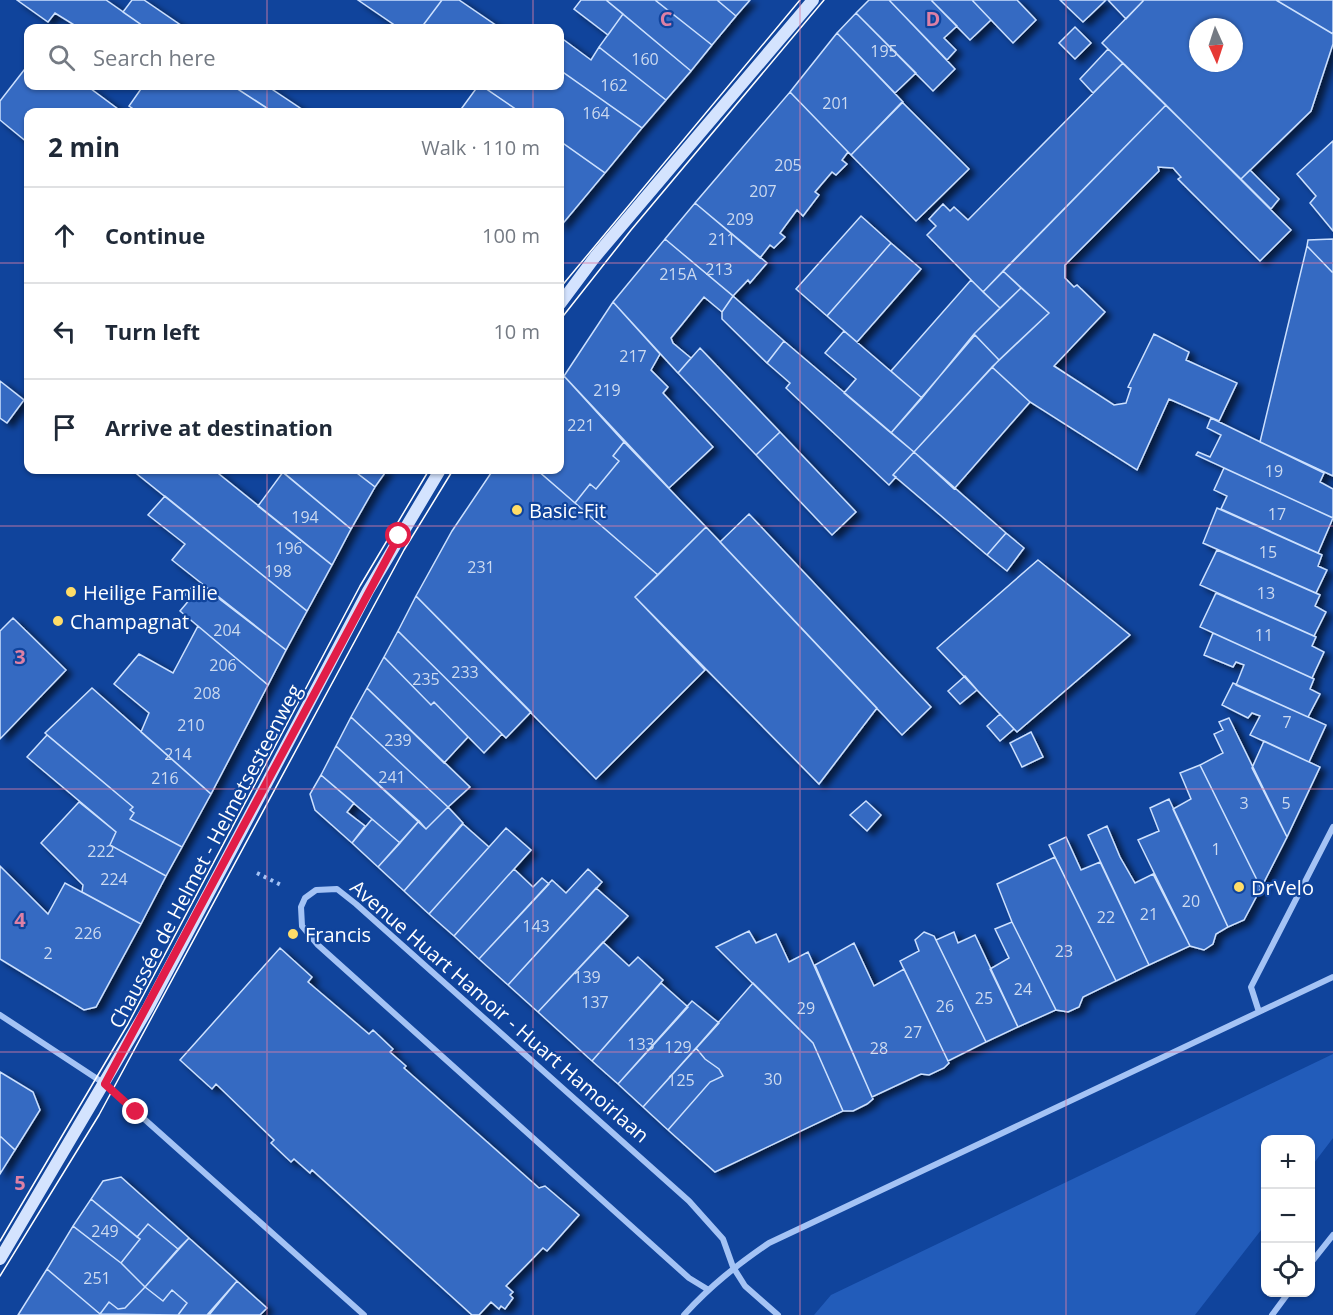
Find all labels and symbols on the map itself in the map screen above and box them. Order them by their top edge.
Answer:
text: C [660,5,673,32]
text: D [926,5,940,32]
north arrow [1189,18,1243,72]
house number: 195 [870,40,898,62]
house number: 160 [631,48,659,70]
house number: 162 [600,74,628,96]
house number: 201 [822,92,850,114]
house number: 164 [582,102,610,124]
house number: 205 [774,154,802,176]
house number: 207 [749,180,777,202]
house number: 209 [726,208,754,230]
house number: 211 [708,228,736,250]
house number: 213 [705,258,733,280]
house number: 215A [659,263,698,285]
house number: 217 [619,345,647,367]
house number: 219 [593,379,621,401]
house number: 221 [567,414,595,436]
house number: 19 [1265,460,1283,482]
place label: Basic-Fit [529,497,606,524]
marker: Basic-Fit [510,503,524,517]
house number: 17 [1268,503,1286,525]
house number: 194 [291,506,319,528]
route start [385,522,411,548]
house number: 196 [275,537,303,559]
house number: 15 [1259,541,1277,563]
house number: 231 [467,556,495,578]
house number: 198 [264,560,292,582]
place label: Heilige Familie [83,579,218,606]
house number: 13 [1257,582,1275,604]
marker: Heilige Familie [64,585,78,599]
place label: Champagnat [70,608,189,635]
marker: Champagnat [51,614,65,628]
house number: 204 [213,619,241,641]
house number: 11 [1255,624,1273,646]
text: 3 [14,643,26,670]
house number: 206 [209,654,237,676]
house number: 233 [451,661,479,683]
house number: 235 [412,668,440,690]
street label: Chaussée de Helmet - Helmetsesteenweg [102,679,308,1033]
house number: 208 [193,682,221,704]
house number: 7 [1282,711,1292,733]
house number: 210 [177,714,205,736]
house number: 239 [384,729,412,751]
house number: 214 [164,743,192,765]
house number: 241 [378,766,406,788]
house number: 216 [151,767,179,789]
house number: 3 [1239,792,1249,814]
house number: 5 [1281,792,1291,814]
house number: 1 [1211,838,1221,860]
house number: 222 [87,840,115,862]
house number: 224 [100,868,128,890]
street label: Avenue Huart Hamoir - Huart Hamoirlaan [345,874,655,1148]
place label: DrVelo [1251,874,1314,901]
marker: DrVelo [1232,880,1246,894]
house number: 20 [1182,890,1200,912]
house number: 21 [1140,903,1158,925]
text: 4 [14,906,26,933]
house number: 22 [1097,906,1115,928]
house number: 143 [522,915,550,937]
place label: Francis [305,921,371,948]
house number: 226 [74,922,102,944]
marker: Francis [286,927,300,941]
house number: 23 [1055,940,1073,962]
house number: 2 [43,942,53,964]
house number: 139 [573,966,601,988]
house number: 24 [1014,978,1032,1000]
house number: 25 [975,987,993,1009]
house number: 137 [581,991,609,1013]
house number: 26 [936,995,954,1017]
house number: 29 [797,997,815,1019]
house number: 27 [904,1021,922,1043]
house number: 133 [627,1033,655,1055]
house number: 129 [664,1036,692,1058]
house number: 28 [870,1037,888,1059]
house number: 30 [764,1068,782,1090]
house number: 125 [667,1069,695,1091]
route end [122,1098,148,1124]
text: 5 [14,1169,26,1196]
house number: 249 [91,1220,119,1242]
house number: 251 [83,1267,111,1289]

